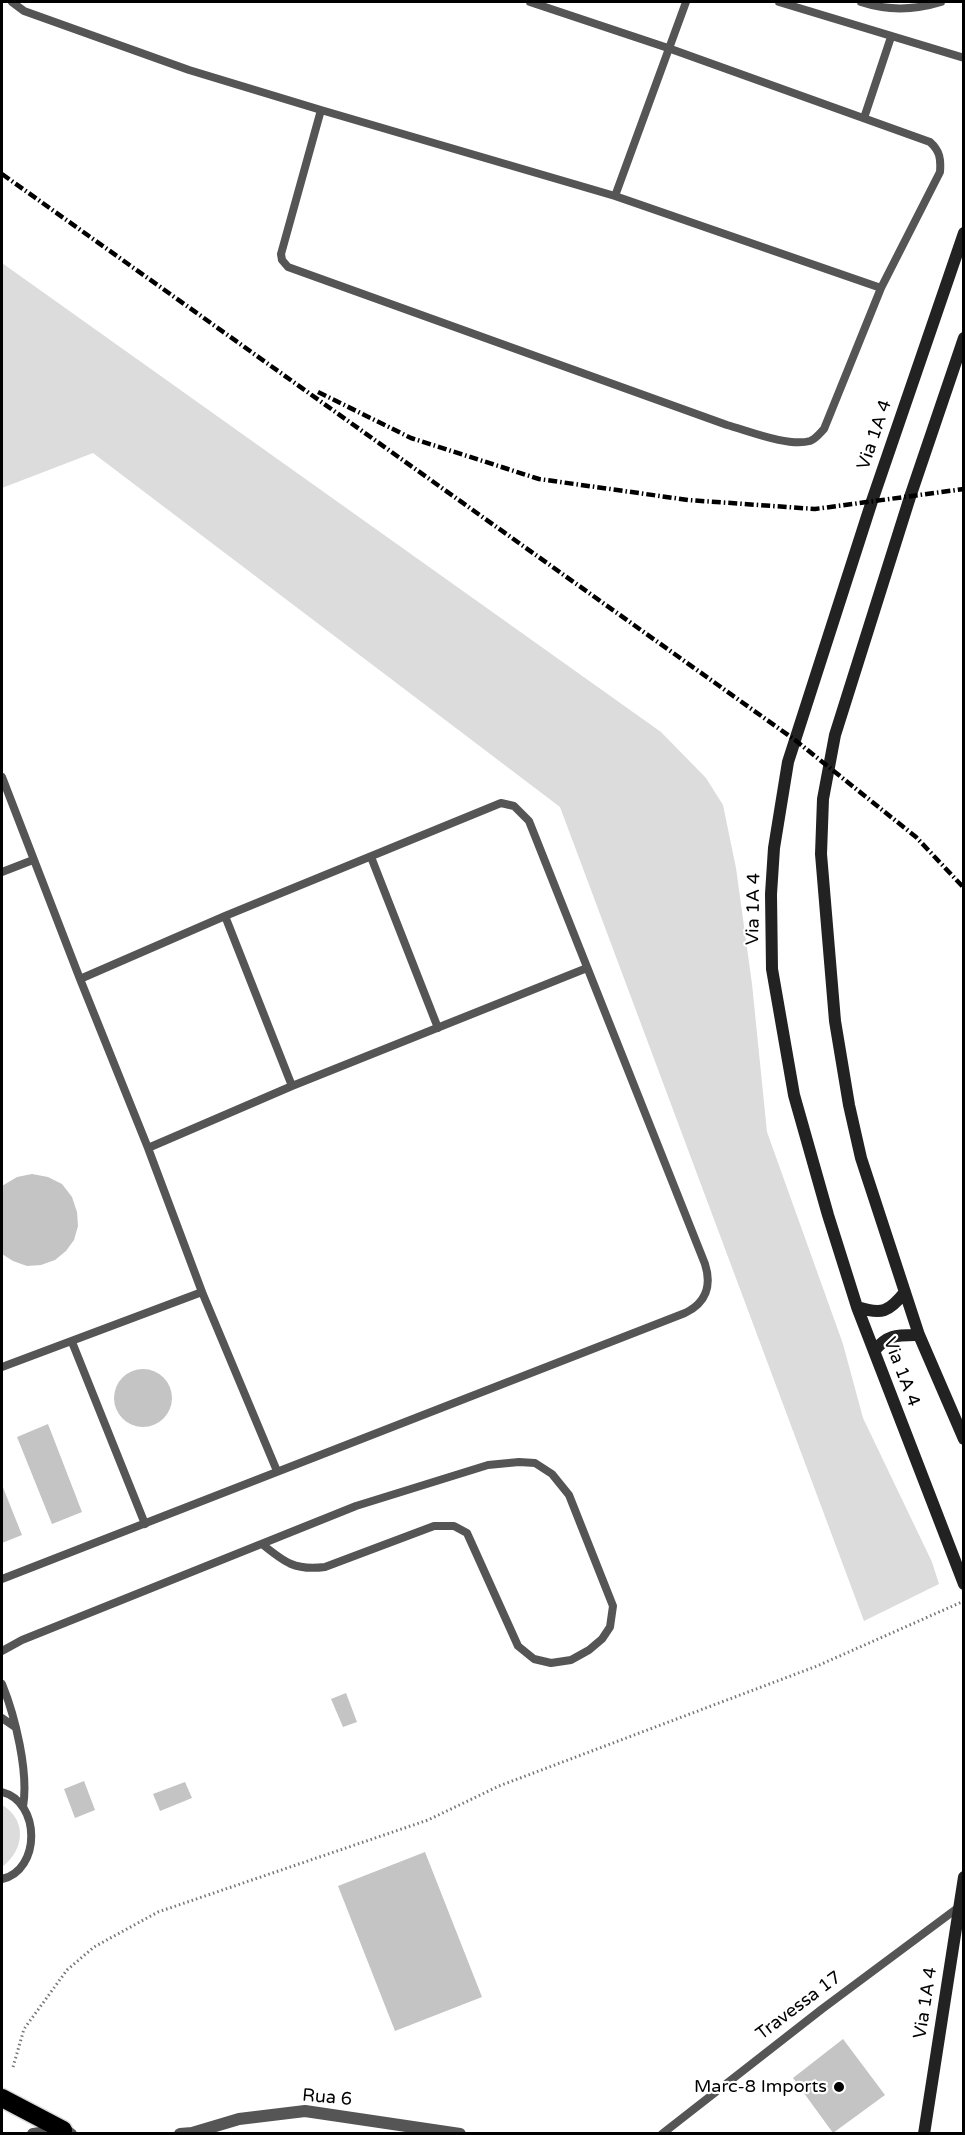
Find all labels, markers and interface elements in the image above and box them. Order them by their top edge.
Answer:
street label: Via 1A 4 [853,397,897,473]
street label: Via 1A 4 [743,873,765,945]
street label: Via 1A 4 [878,1334,924,1410]
street label: Via 1A 4 [910,1966,942,2040]
street label: Travessa 17 [752,1967,846,2045]
place label: Marc-8 Imports [694,2076,827,2098]
marker: Marc-8 Imports [832,2080,846,2094]
street label: Rua 6 [301,2085,353,2111]

